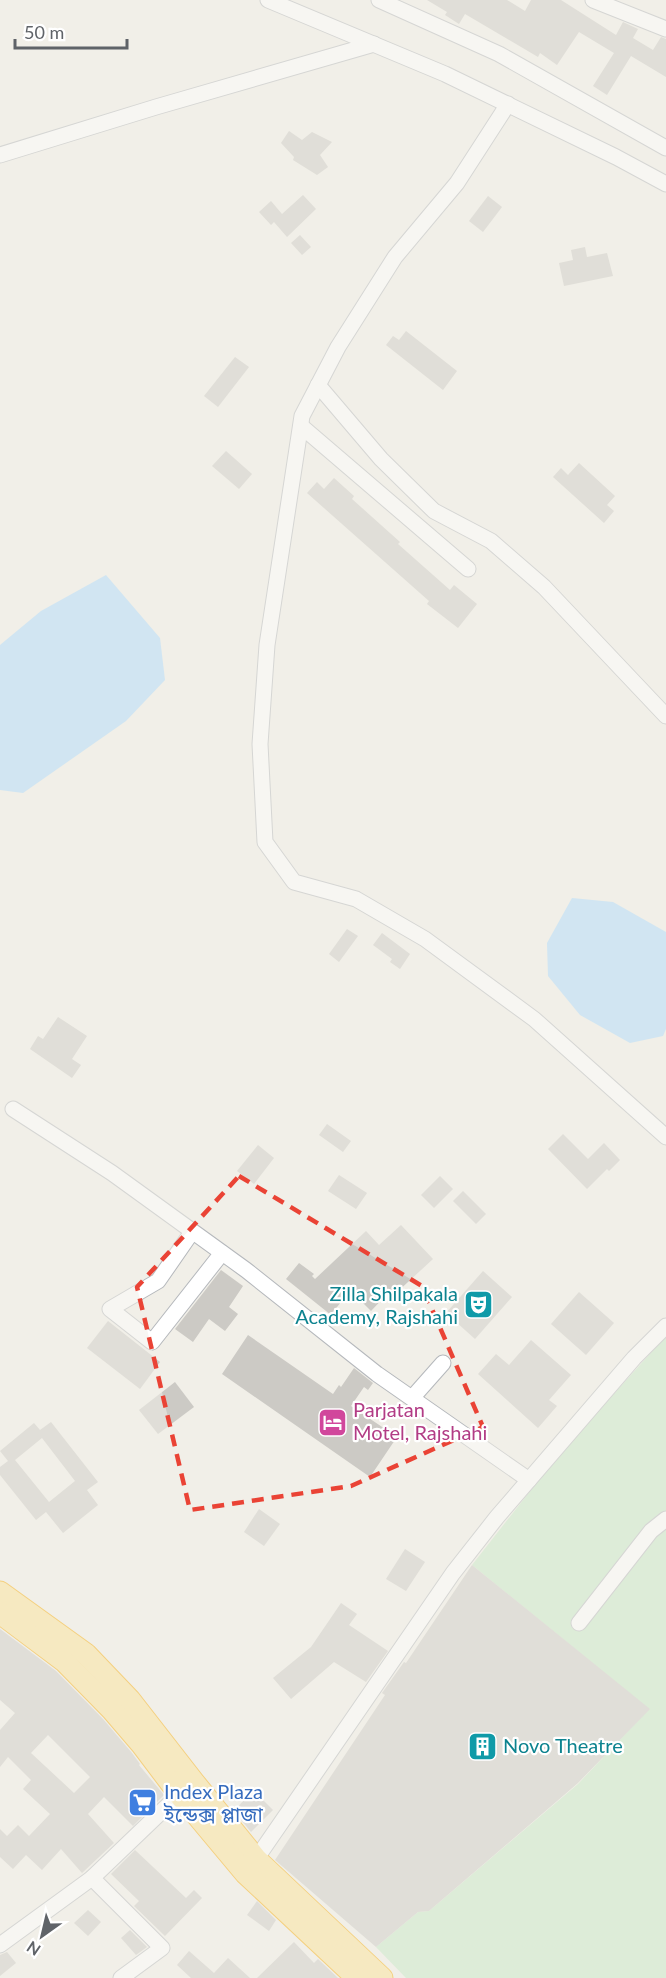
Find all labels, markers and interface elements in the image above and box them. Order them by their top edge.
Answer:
scale bar [15,12,128,50]
text: 50 m [24,21,64,43]
place label: Zilla Shilpakala Academy, Rajshahi [295,1281,458,1328]
theatre icon: Zilla Shilpakala Academy, Rajshahi [463,1289,495,1321]
place label: Parjatan Motel, Rajshahi [353,1397,487,1444]
hotel icon: Parjatan Motel, Rajshahi [316,1406,348,1438]
building icon: Novo Theatre [466,1730,498,1762]
place label: Novo Theatre [503,1733,623,1757]
place label: Index Plaza ইন্ডেক্স প্লাজা [163,1779,263,1826]
supermarket icon: Index Plaza ইন্ডেক্স প্লাজা [127,1787,159,1819]
north arrow [12,1906,72,1966]
text: N [23,1938,44,1960]

